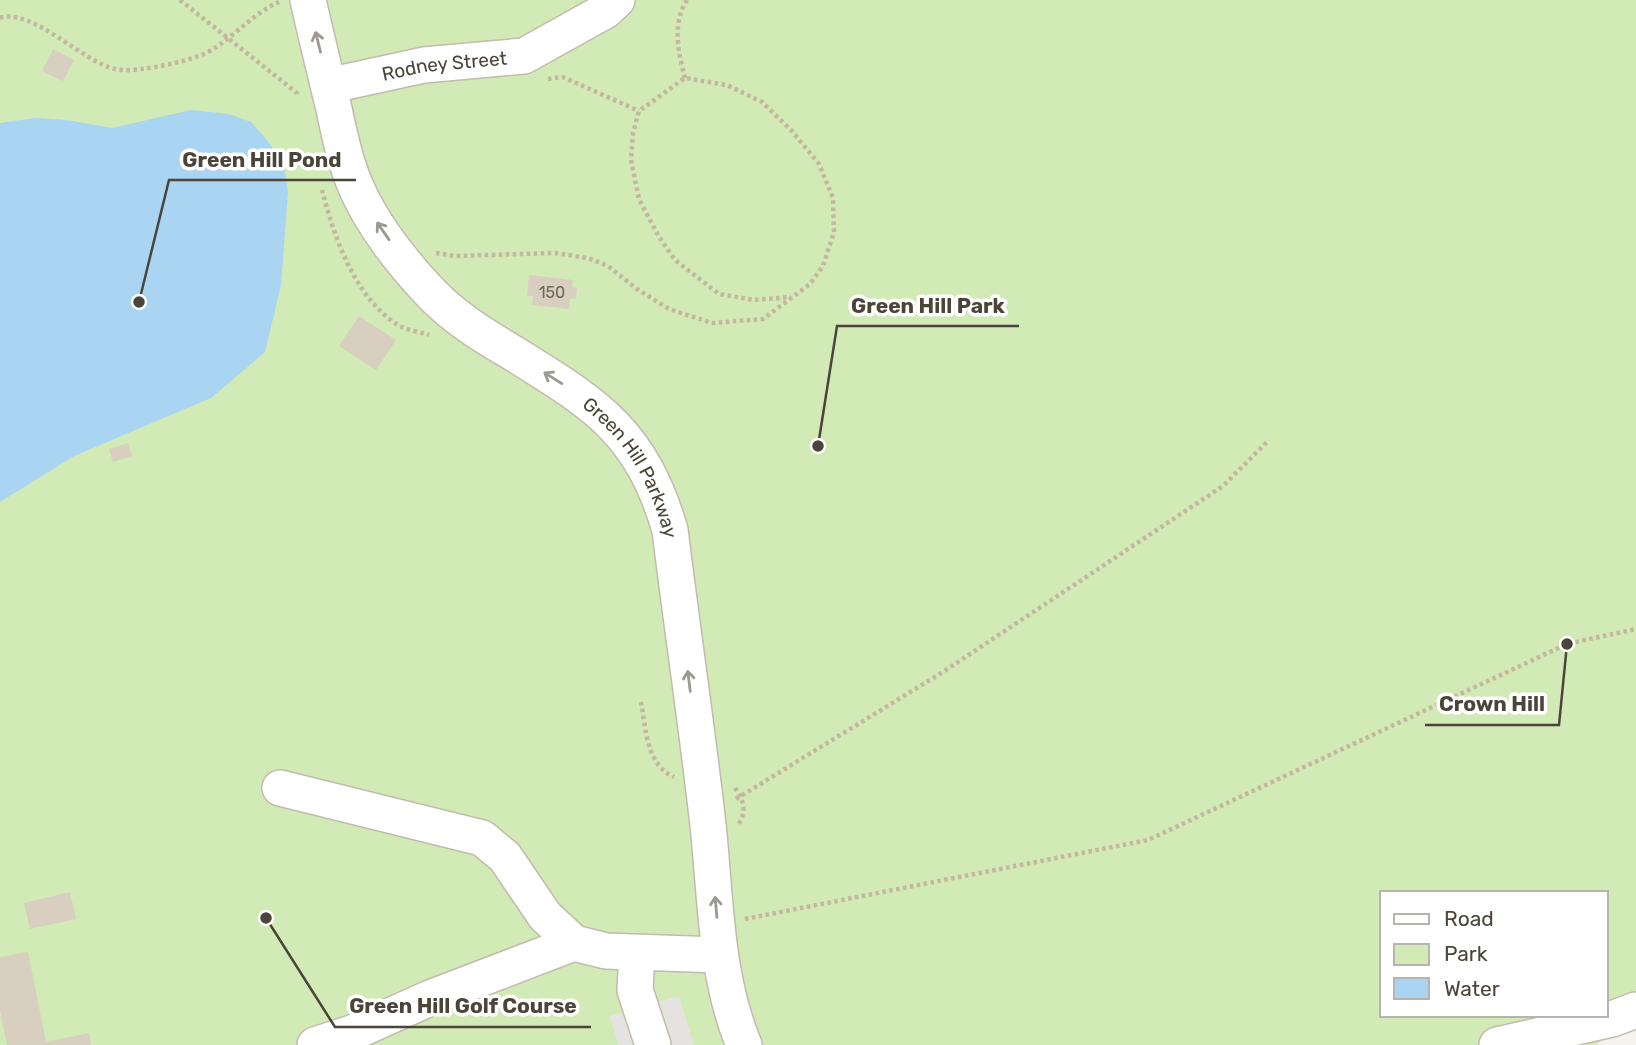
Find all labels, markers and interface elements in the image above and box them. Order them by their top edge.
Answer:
one-way arrow [311,31,324,54]
street label: Rodney Street [380,47,508,86]
callout: Green Hill Pond [169,138,356,180]
text: Green Hill Pond [182,147,342,172]
one-way arrow [376,222,390,241]
house number: 150 [539,283,565,302]
callout: Green Hill Park [837,284,1019,326]
text: Green Hill Park [851,293,1006,318]
one-way arrow [544,371,563,386]
street label: Green Hill Parkway [578,392,682,539]
one-way arrow [683,670,696,693]
callout: Crown Hill [1425,683,1559,725]
text: Crown Hill [1439,691,1545,716]
legend [1380,891,1608,1017]
one-way arrow [709,896,722,919]
text: Road [1444,906,1494,931]
text: Park [1444,941,1488,966]
text: Water [1444,976,1500,1001]
callout: Green Hill Golf Course [335,985,591,1027]
text: Green Hill Golf Course [349,993,577,1018]

